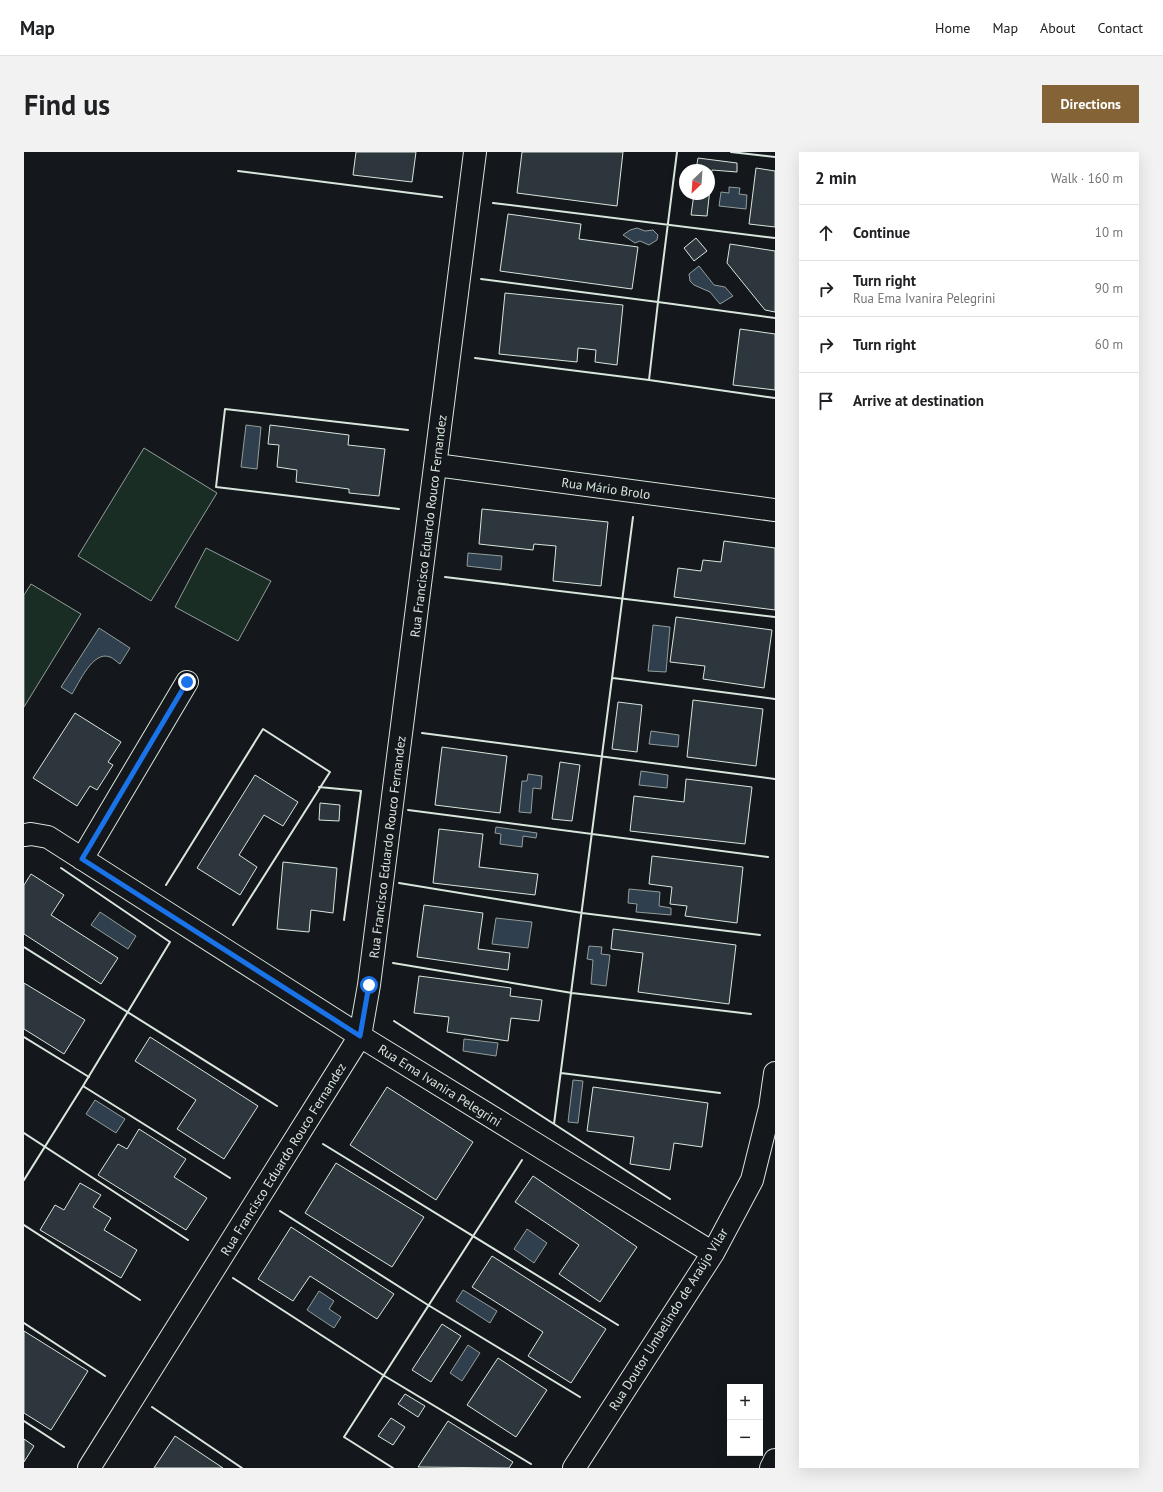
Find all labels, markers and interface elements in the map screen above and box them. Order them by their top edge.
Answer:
text: Map [20,16,55,40]
text: Home [935,19,970,37]
text: Map [992,19,1018,37]
text: About [1040,19,1076,37]
text: Contact [1098,19,1143,37]
button: Directions [1042,85,1139,123]
text: Find us [24,86,110,123]
north arrow [679,164,715,200]
text: 2 min [815,167,856,189]
text: Walk · 160 m [1051,170,1123,187]
icon: ahead [815,222,837,244]
text: Continue [853,223,910,242]
text: 10 m [1095,224,1123,241]
text: Turn right [853,271,916,290]
icon: right [815,278,837,300]
text: 90 m [1095,280,1123,297]
text: Rua Ema Ivanira Pelegrini [853,290,996,307]
icon: right [815,334,837,356]
text: Turn right [853,335,916,354]
text: 60 m [1095,336,1123,353]
icon: arrive [815,390,837,412]
text: Arrive at destination [853,391,984,410]
street label: Rua Francisco Eduardo Rouco Fernandez [406,414,451,638]
street label: Rua Mário Brolo [561,474,651,503]
route end [178,673,196,691]
street label: Rua Francisco Eduardo Rouco Fernandez [365,735,410,959]
route start [360,976,378,994]
street label: Rua Ema Ivanira Pelegrini [375,1040,505,1130]
street label: Rua Francisco Eduardo Rouco Fernandez [217,1060,350,1259]
street label: Rua Doutor Umbelindo de Araújo Vilar [605,1224,732,1414]
map controls [727,1384,763,1456]
button: + [727,1384,763,1420]
button: − [727,1420,763,1456]

